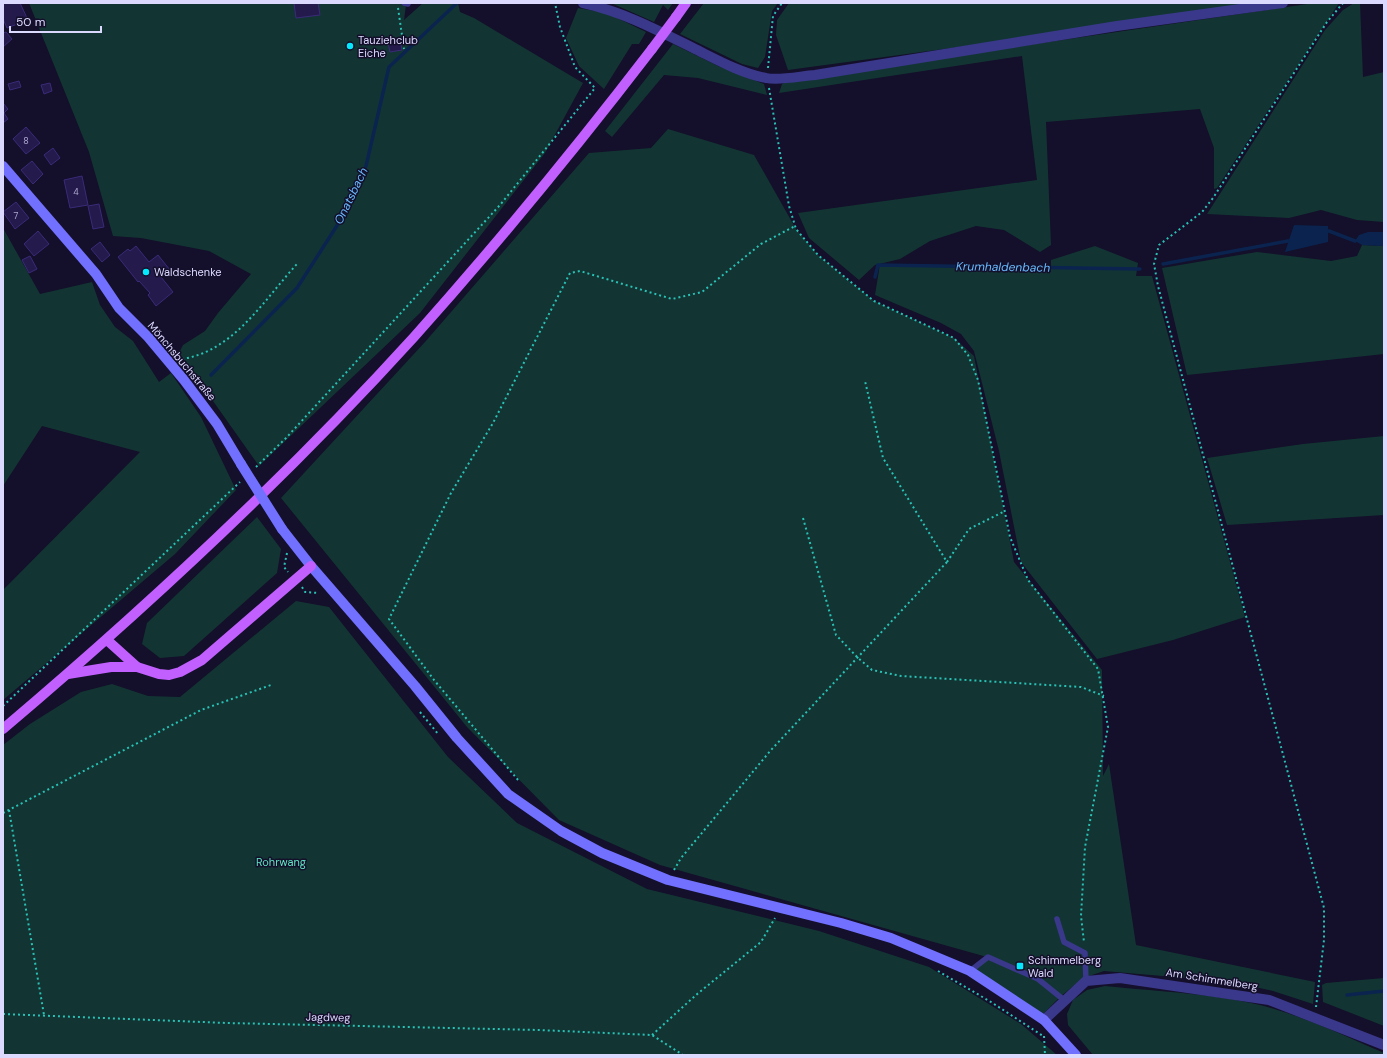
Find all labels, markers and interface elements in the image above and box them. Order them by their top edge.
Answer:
scale bar [10,8,101,34]
text: 50 m [16,14,45,30]
place label: Tauziehclub Eiche [358,33,418,60]
marker: Tauziehclub Eiche [345,41,355,51]
house number: 8 [23,135,29,147]
water label: Onatsbach [330,165,372,227]
house number: 4 [73,186,79,198]
house number: 7 [14,210,19,222]
water label: Krumhaldenbach [956,258,1050,276]
place label: Waldschenke [154,265,222,279]
marker: Waldschenke [141,267,151,277]
street label: Mönchsbuchstraße [145,319,219,403]
park label: Rohrwang [256,855,306,869]
place label: Schimmelberg Wald [1028,953,1101,980]
marker: Schimmelberg Wald [1015,961,1025,971]
street label: Am Schimmelberg [1165,965,1259,993]
street label: Jagdweg [305,1010,351,1024]

